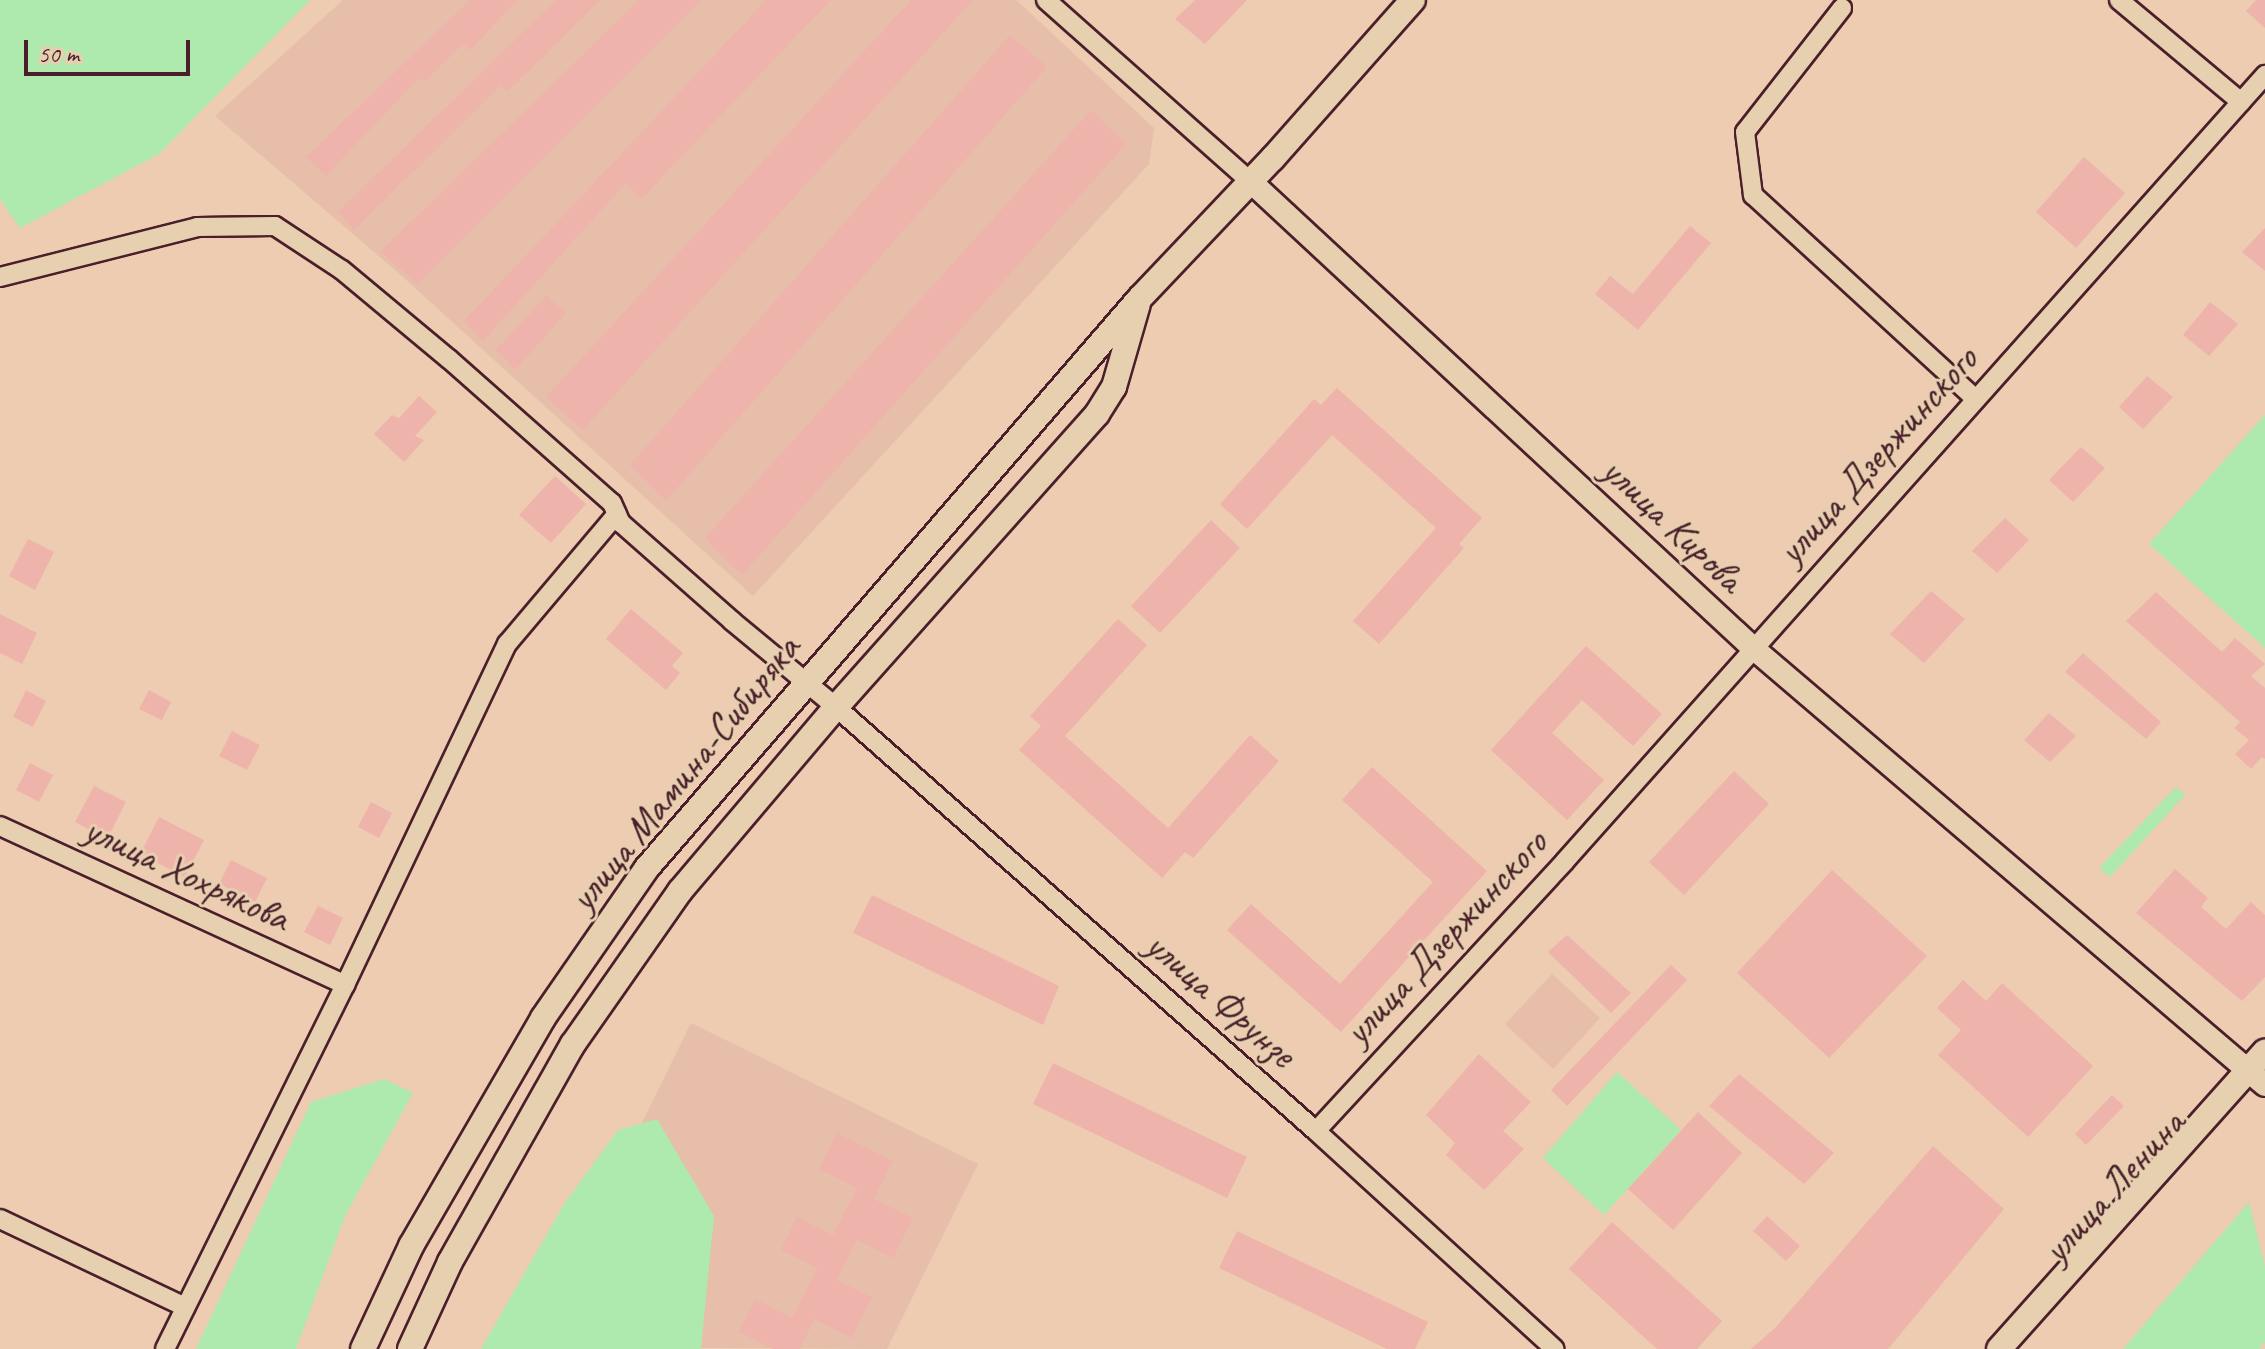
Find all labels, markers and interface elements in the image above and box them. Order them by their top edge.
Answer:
scale bar [28,24,194,74]
text: 50 m [38,39,79,69]
street label: улица Дзержинского [1767,337,1987,573]
street label: улица Кирова [1592,446,1754,602]
street label: улица Мамина-Сибиряка [558,625,810,921]
street label: улица Хохрякова [77,805,297,941]
street label: улица Дзержинского [1334,820,1556,1054]
street label: улица Фрунзе [1137,922,1305,1076]
street label: улица Ленина [2032,1099,2194,1273]

